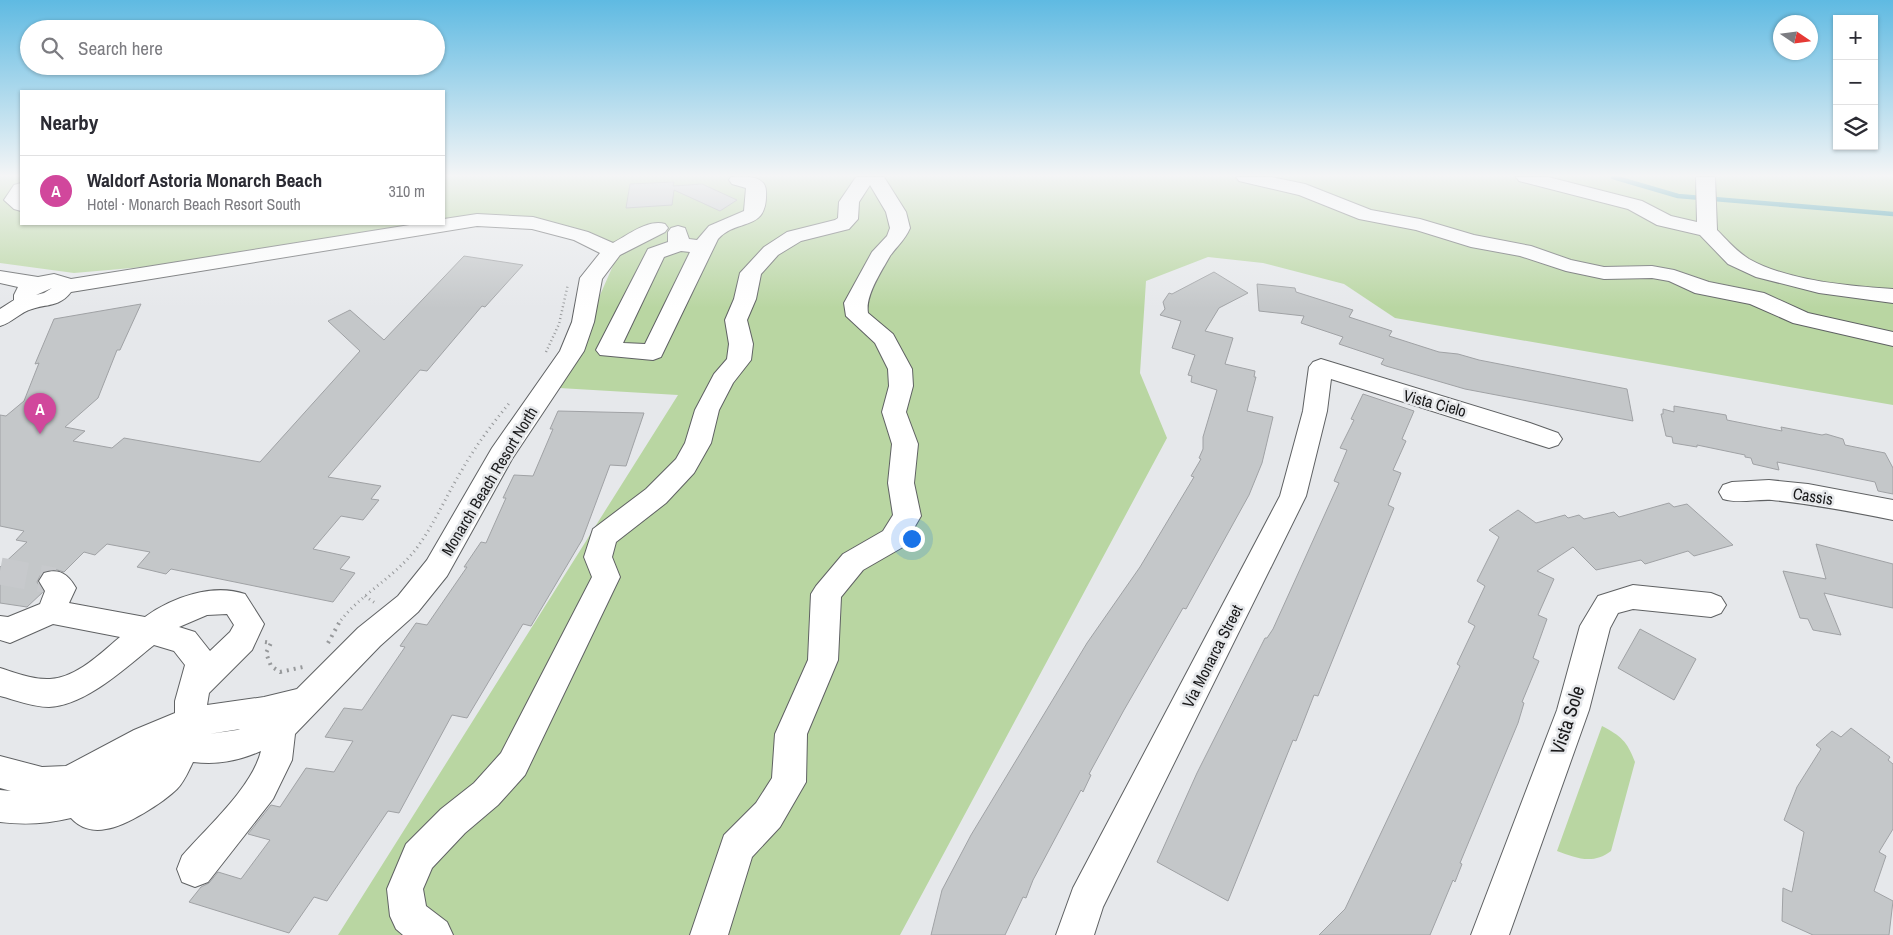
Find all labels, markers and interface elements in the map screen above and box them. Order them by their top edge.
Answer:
north arrow [1773,15,1818,60]
map controls [1833,15,1878,150]
button: + [1833,15,1878,60]
search box [20,20,445,75]
icon: search [38,34,66,62]
text: Search here [78,35,163,61]
button: − [1833,60,1878,105]
button: layers [1833,105,1878,150]
text: Nearby [40,108,98,137]
text: Waldorf Astoria Monarch Beach [87,167,322,193]
text: A [51,180,61,202]
text: 310 m [389,180,425,202]
text: Hotel · Monarch Beach Resort South [87,193,301,215]
street label: Vista Cielo [1401,384,1469,422]
pin: A [24,393,56,434]
street label: Monarch Beach Resort North [436,403,542,559]
street label: Cassis [1791,482,1835,510]
your location [899,526,925,552]
street label: Via Monarca Street [1177,600,1248,711]
street label: Vista Sole [1544,682,1590,758]

